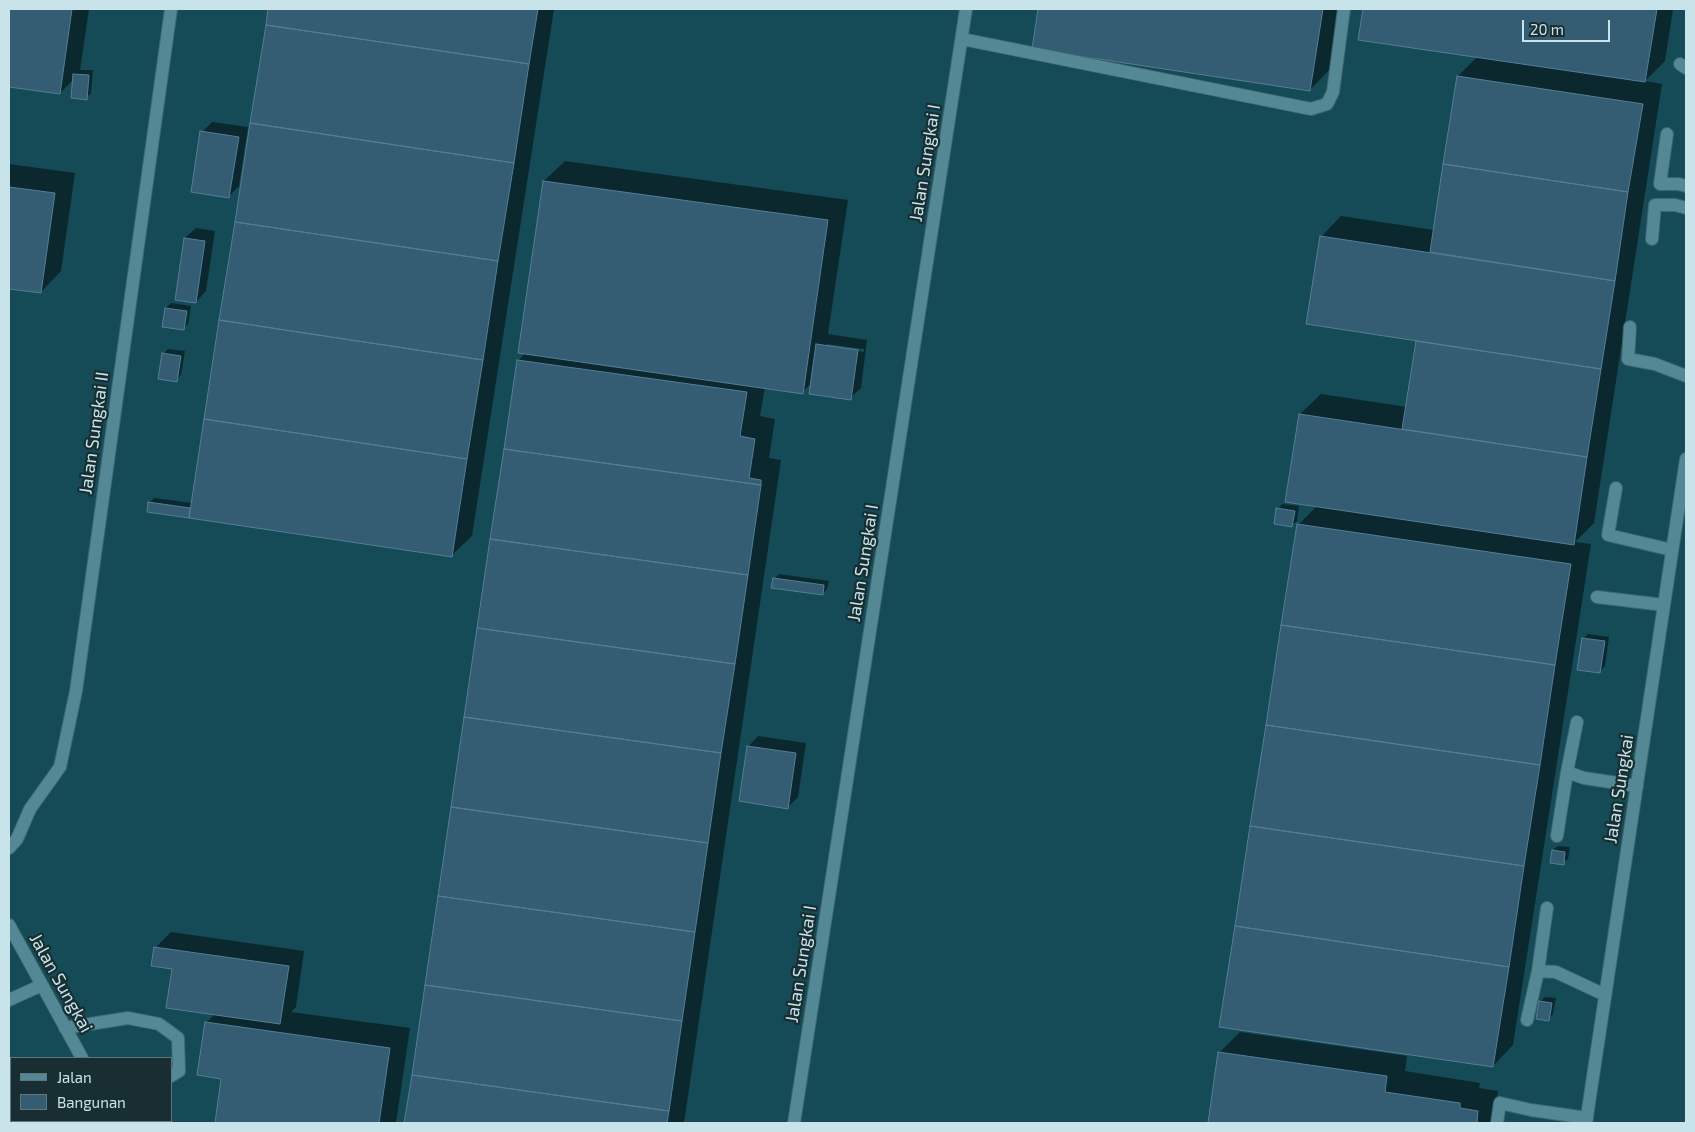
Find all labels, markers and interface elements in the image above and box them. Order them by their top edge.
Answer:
scale bar [1525,10,1612,42]
text: 20 m [1530,20,1564,38]
street label: Jalan Sungkai I [905,103,945,223]
street label: Jalan Sungkai II [75,370,113,496]
street label: Jalan Sungkai I [843,503,883,623]
street label: Jalan Sungkai [1600,733,1638,845]
street label: Jalan Sungkai I [781,904,821,1024]
street label: Jalan Sungkai [25,930,97,1036]
legend [10,1057,172,1122]
text: Jalan [57,1068,92,1086]
text: Bangunan [57,1093,126,1111]

